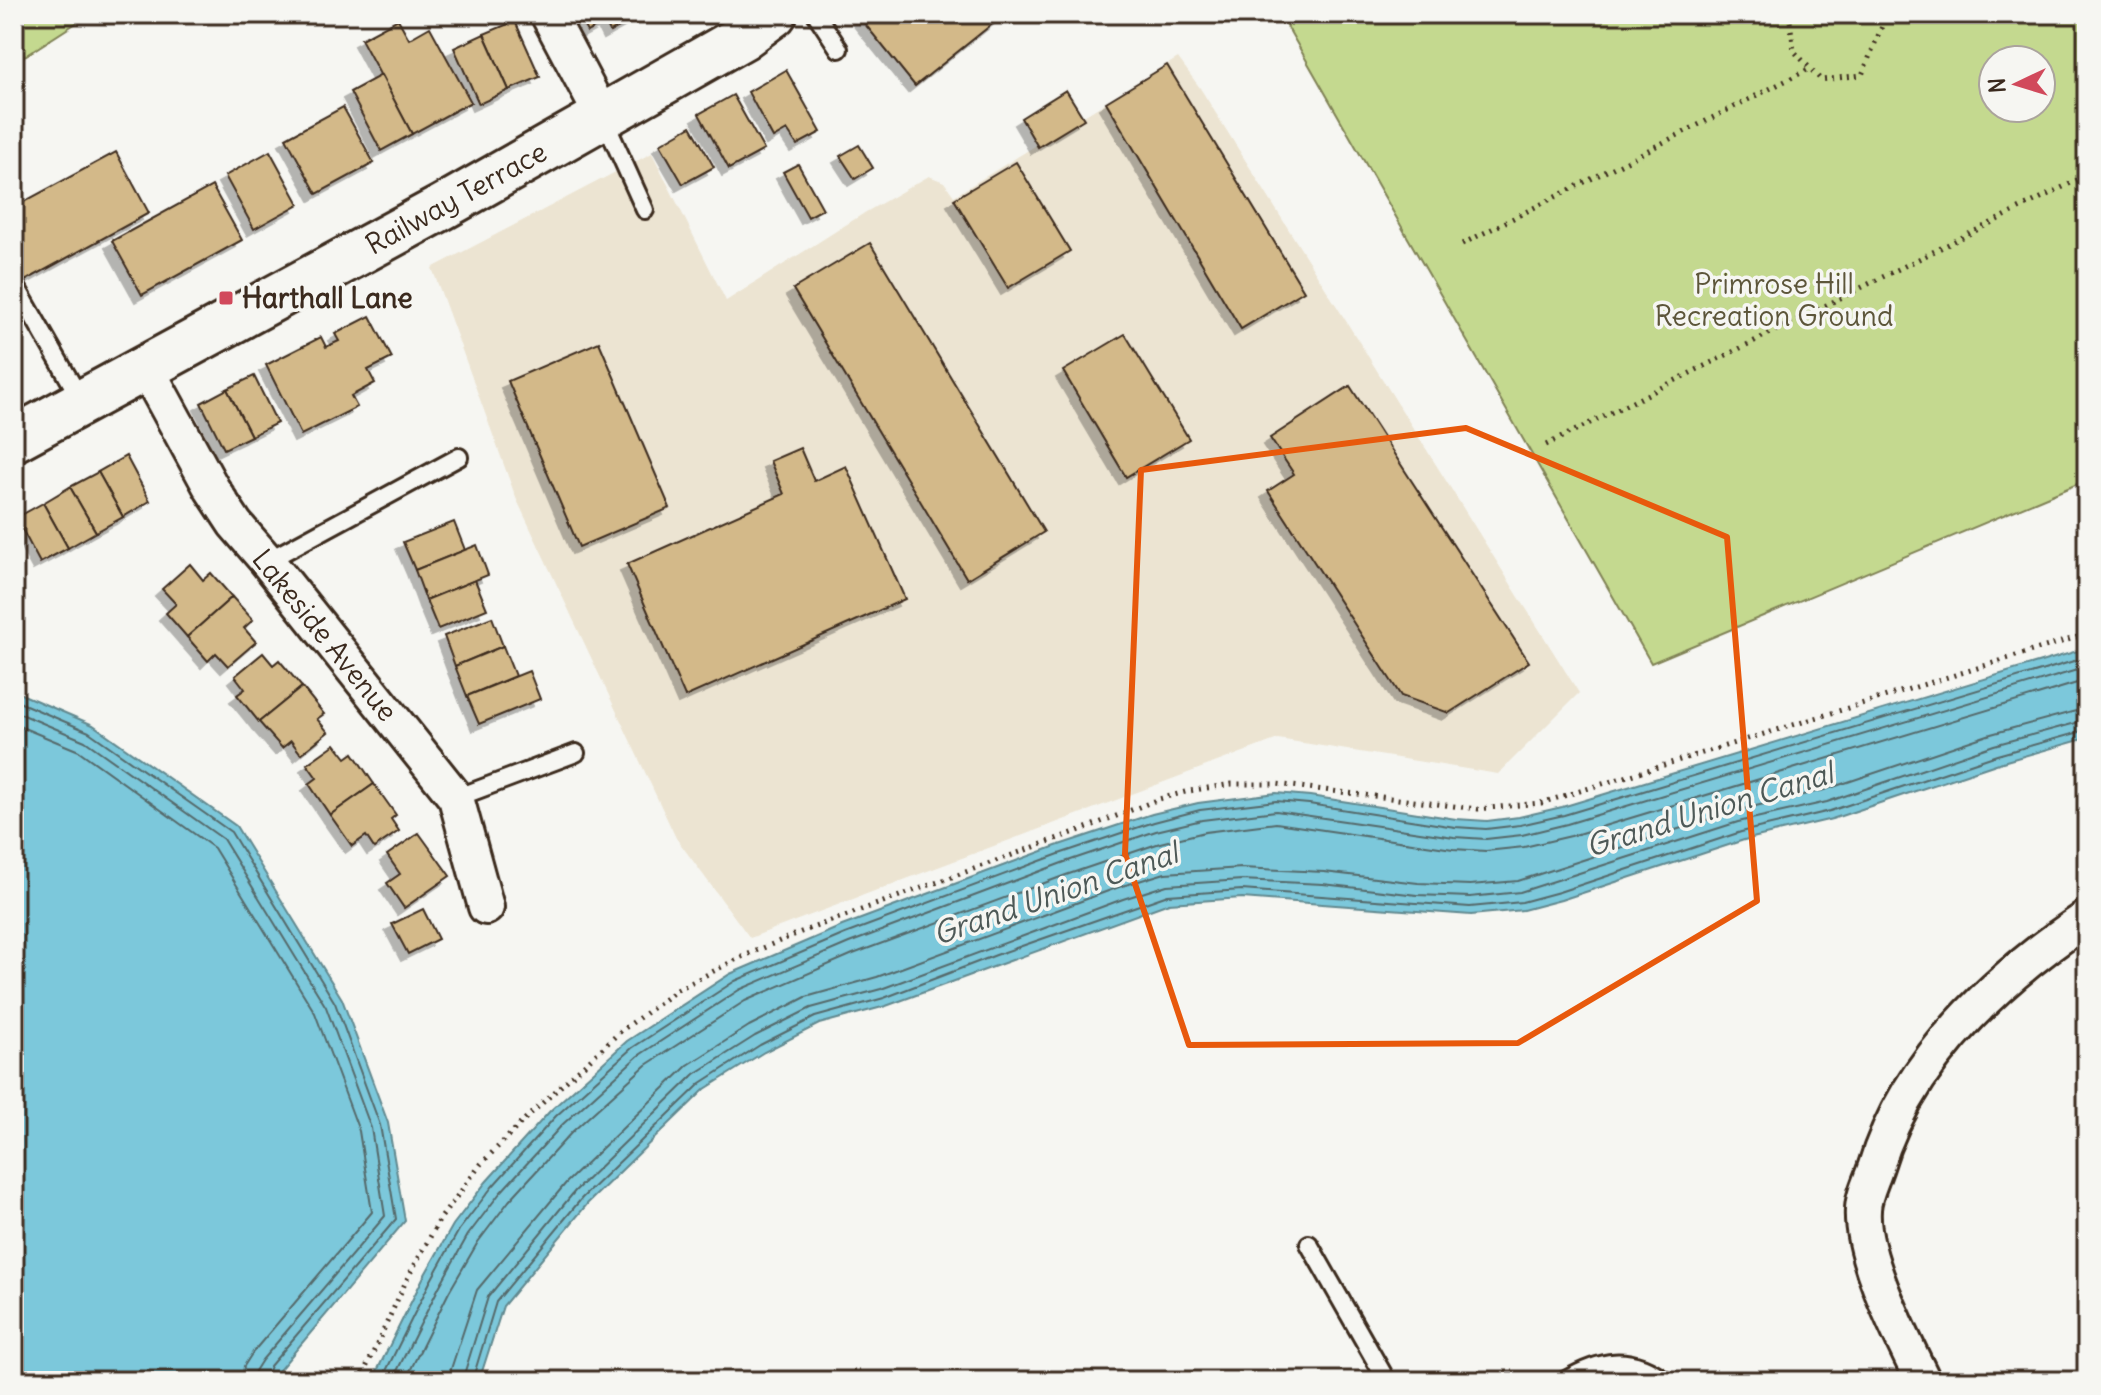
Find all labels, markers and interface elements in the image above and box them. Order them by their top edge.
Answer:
north arrow [1977,44,2057,124]
text: N [1983,77,2012,94]
street label: Railway Terrace [359,133,553,263]
park label: Primrose Hill Recreation Ground [1655,266,1893,334]
place label: Harthall Lane [242,280,413,316]
marker: Harthall Lane [217,289,235,307]
street label: Lakeside Avenue [245,542,405,728]
water label: Grand Union Canal [1581,752,1841,865]
water label: Grand Union Canal [928,832,1186,953]

